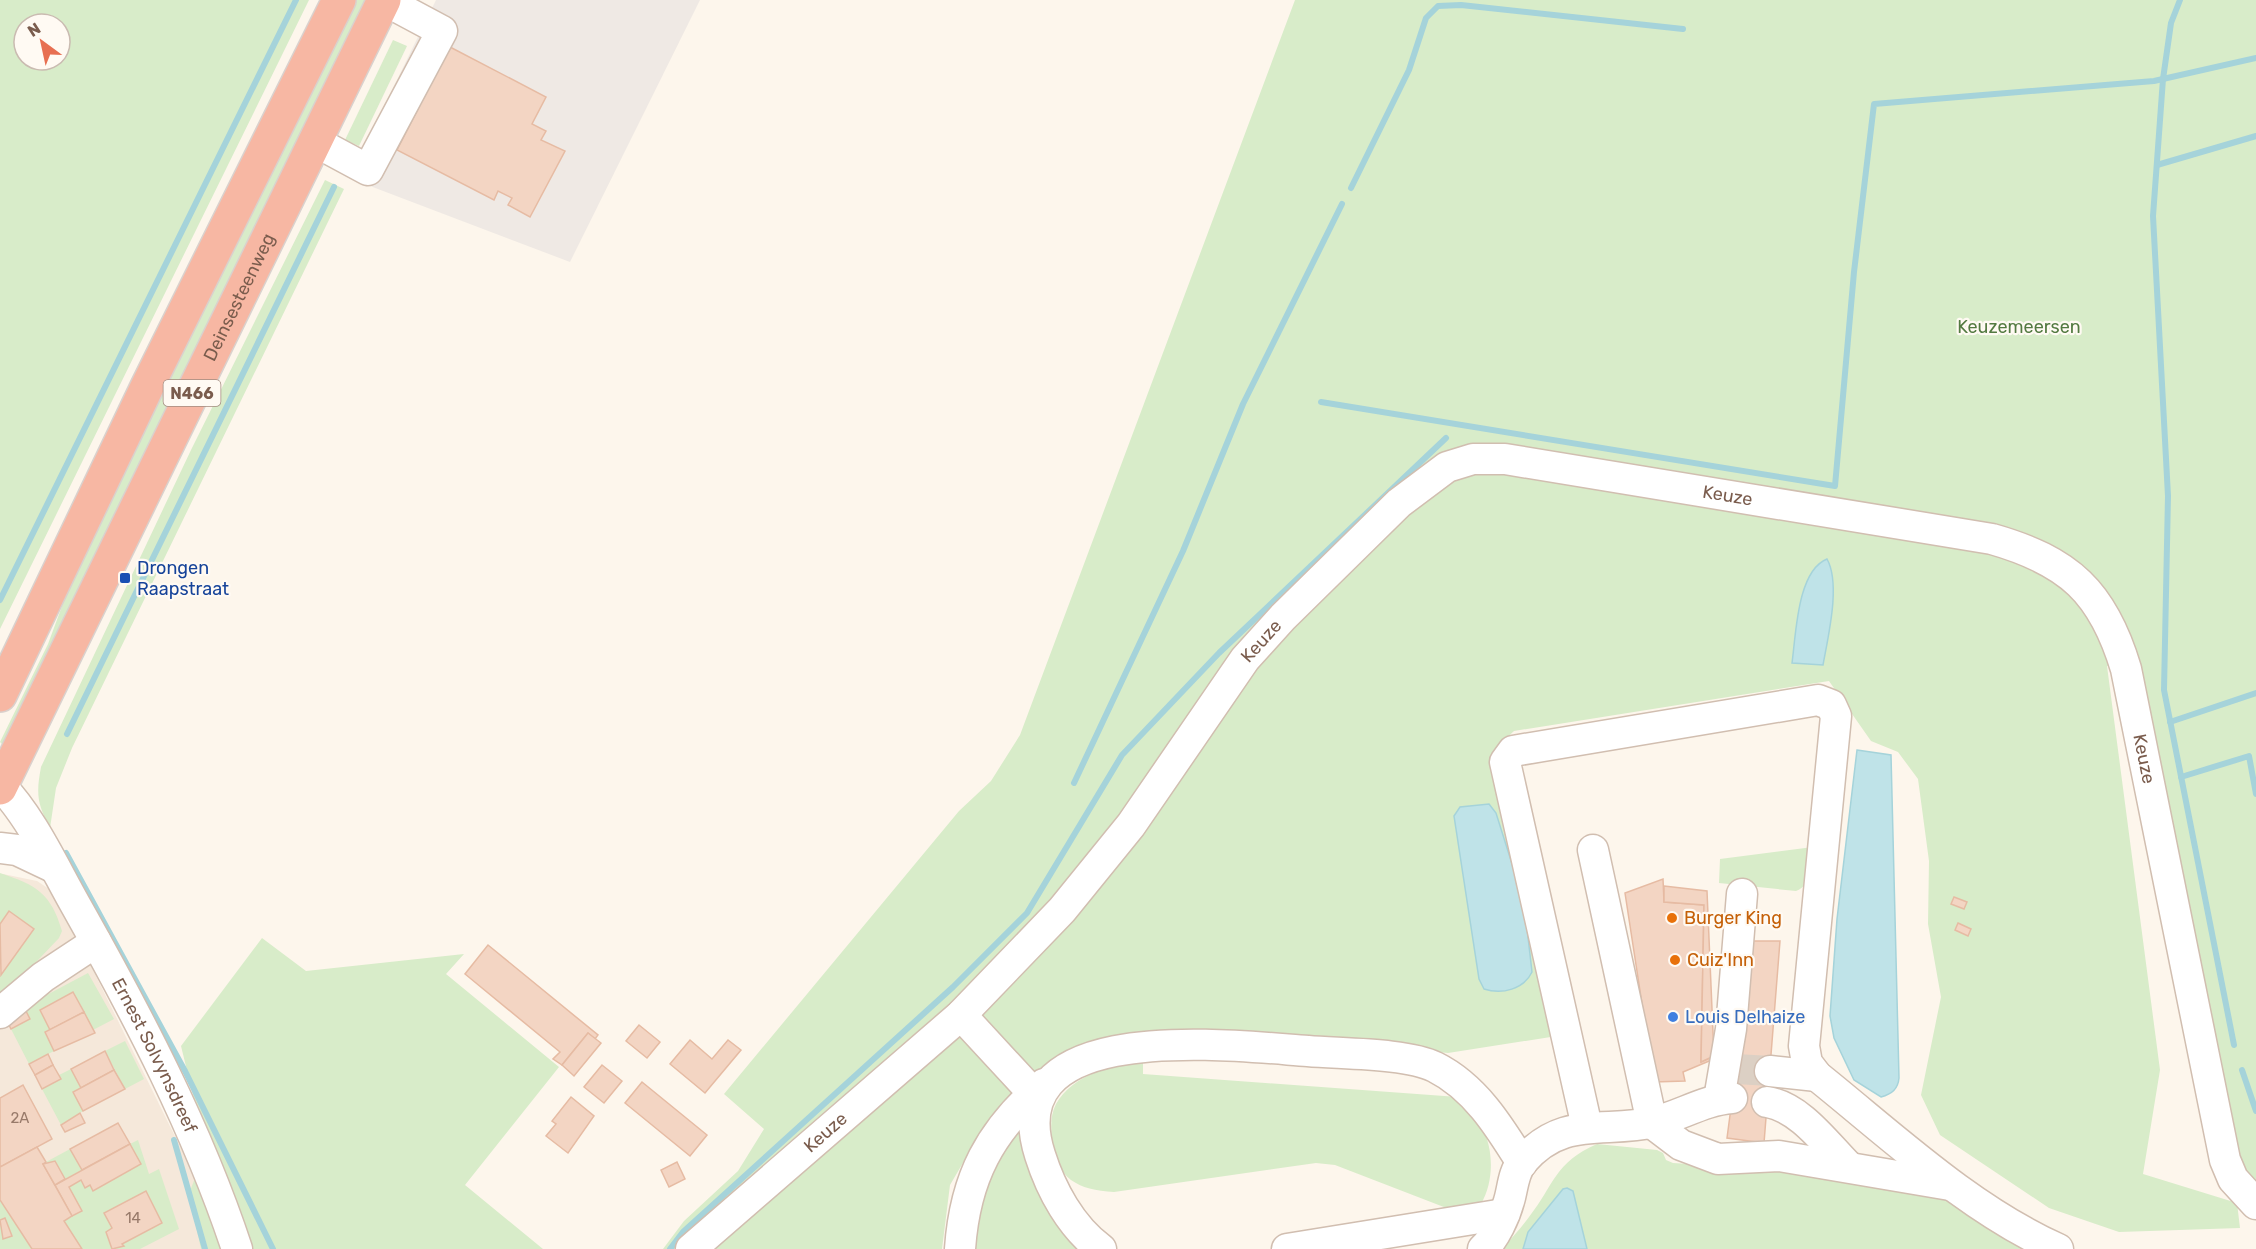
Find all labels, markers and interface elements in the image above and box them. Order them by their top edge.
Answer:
north arrow [12,12,72,72]
text: N [24,19,44,41]
street label: Deinsesteenweg [199,230,280,365]
park label: Keuzemeersen [1957,316,2081,338]
road number: N466 [164,380,220,406]
street label: Keuze [1701,481,1754,511]
place label: Drongen Raapstraat [137,557,229,600]
marker: Drongen Raapstraat [118,571,132,585]
street label: Keuze [1236,615,1286,667]
street label: Keuze [2128,732,2160,786]
place label: Burger King [1684,907,1782,929]
marker: Burger King [1665,911,1679,925]
place label: Cuiz'Inn [1687,949,1754,971]
marker: Cuiz'Inn [1668,953,1682,967]
street label: Ernest Solvynsdreef [107,974,202,1136]
place label: Louis Delhaize [1685,1006,1805,1028]
marker: Louis Delhaize [1666,1010,1680,1024]
street label: Keuze [799,1108,852,1157]
house number: 2A [11,1109,29,1127]
house number: 14 [125,1209,141,1227]

